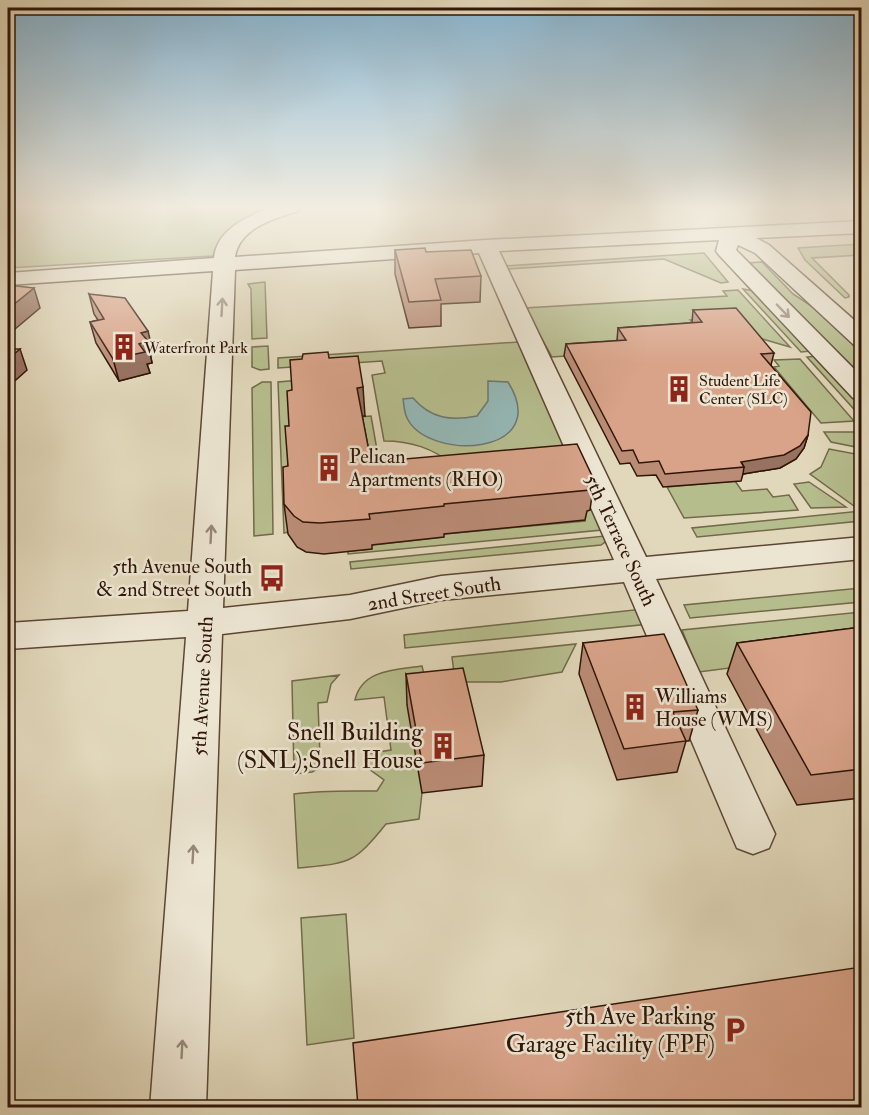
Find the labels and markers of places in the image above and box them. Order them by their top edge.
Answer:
building icon: Waterfront Park [109,332,139,362]
place label: Waterfront Park [143,338,248,358]
place label: Student Life Center (SLC) [699,371,788,409]
building icon: Student Life Center (SLC) [664,374,694,404]
place label: Pelican Apartments (RHO) [348,444,503,493]
building icon: Pelican Apartments (RHO) [314,453,344,483]
place label: 5th Avenue South & 2nd Street South [96,554,253,602]
bus stop icon: 5th Avenue South & 2nd Street South [257,563,287,593]
place label: Williams House (WMS) [654,684,773,732]
building icon: Williams House (WMS) [620,692,650,722]
place label: Snell Building (SNL);Snell House [237,717,424,776]
building icon: Snell Building (SNL);Snell House [428,731,458,761]
place label: 5th Ave Parking Garage Facility (FPF) [506,1001,716,1060]
parking icon: 5th Ave Parking Garage Facility (FPF) [720,1015,750,1045]

